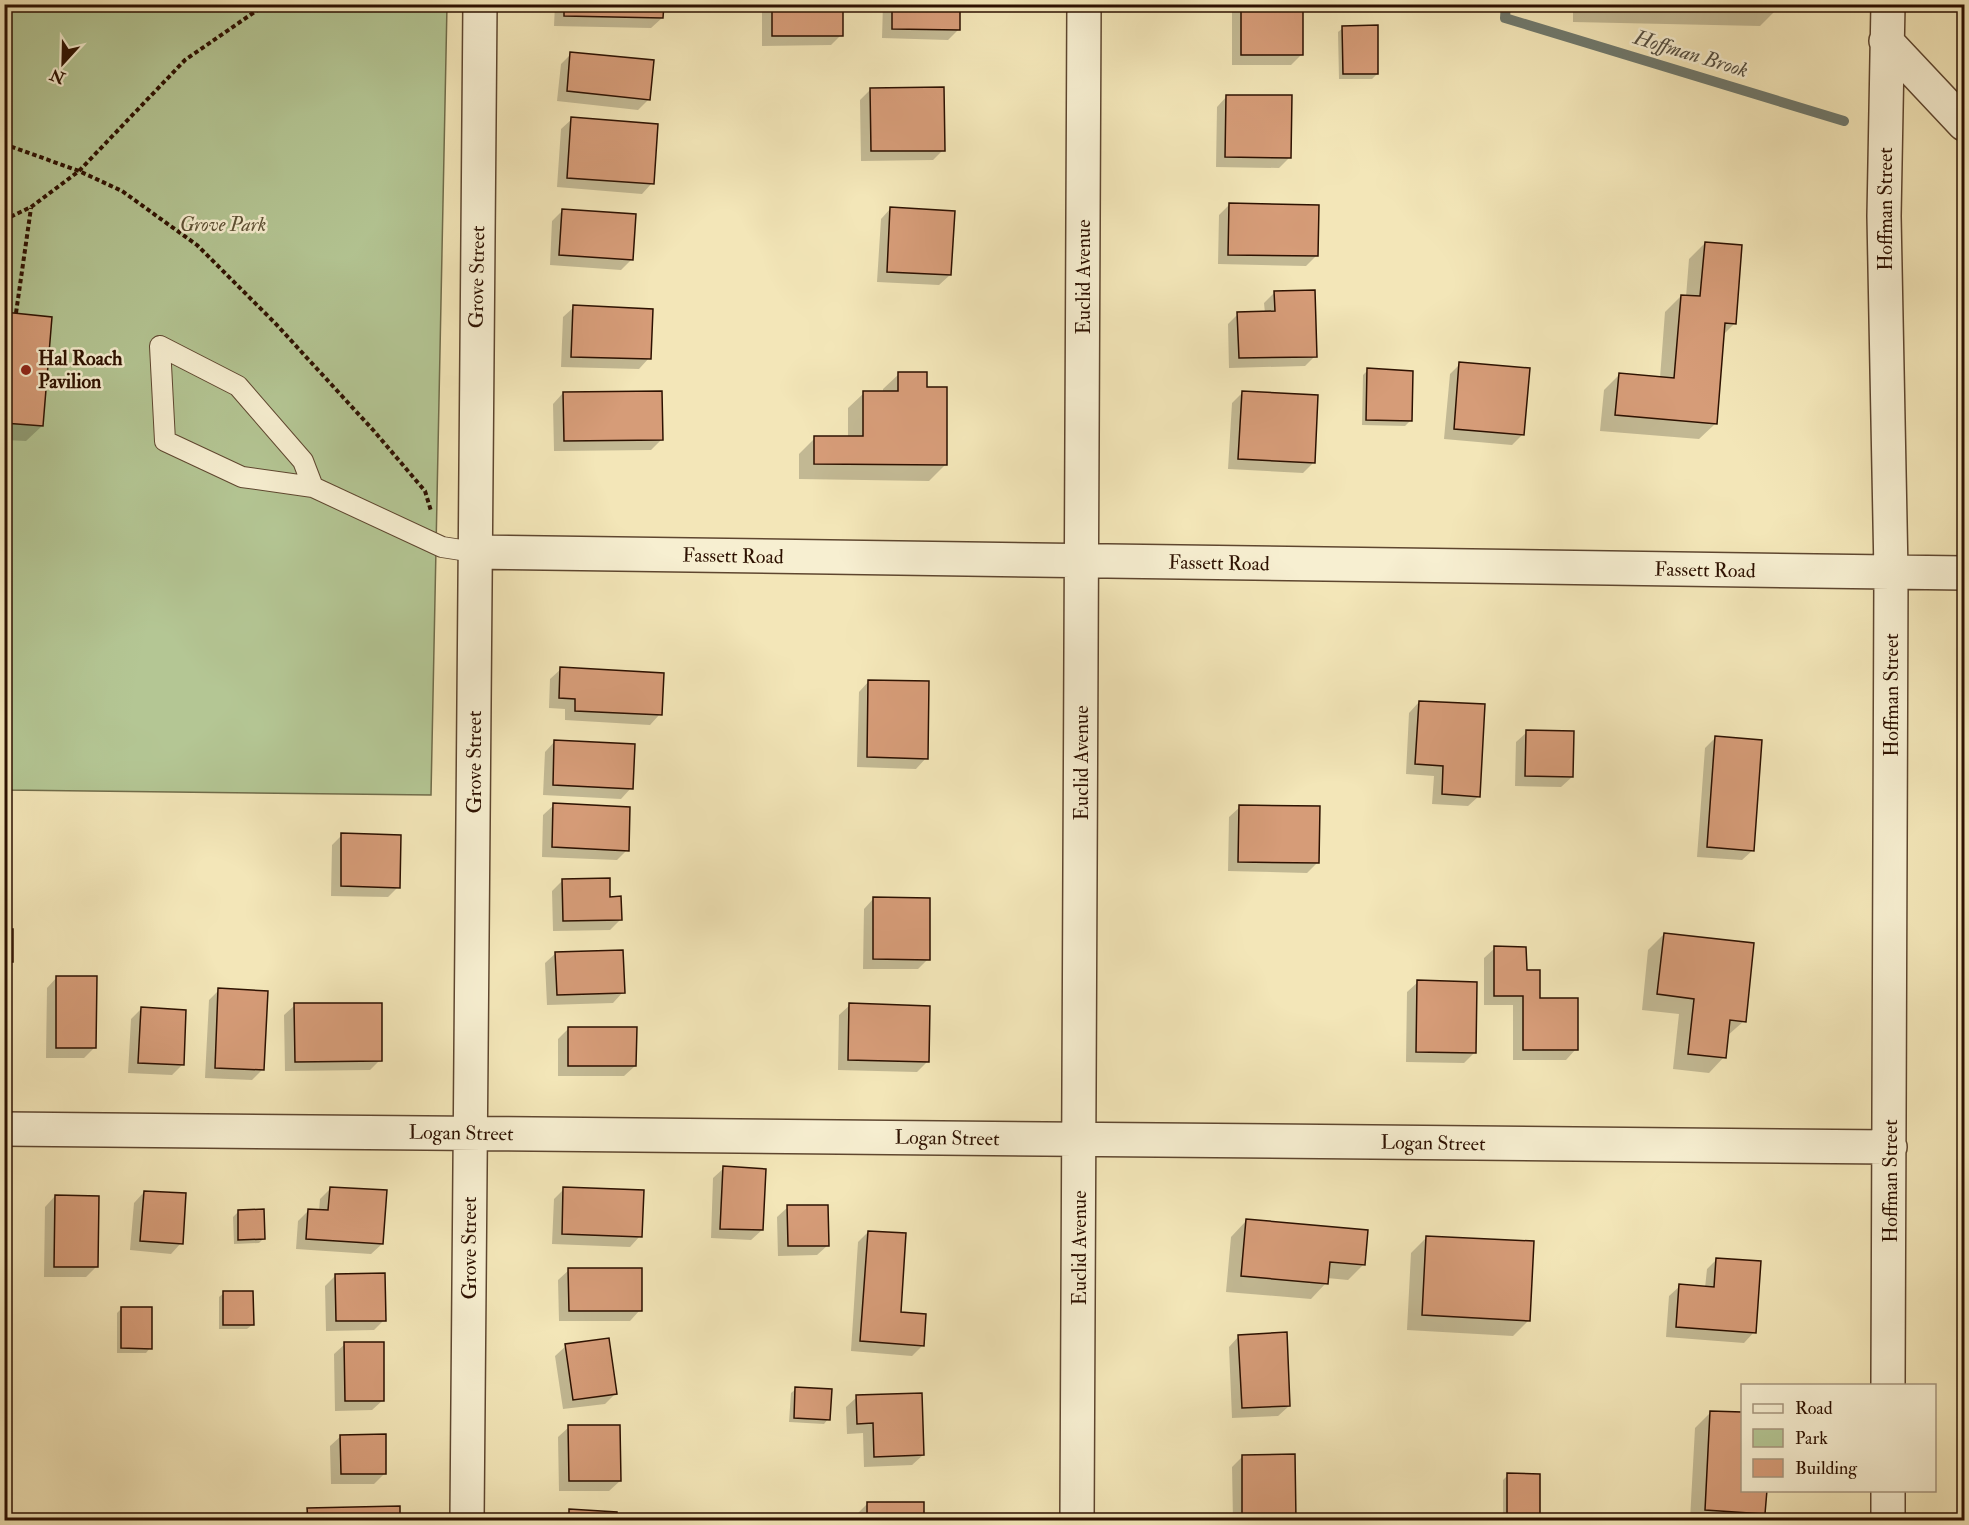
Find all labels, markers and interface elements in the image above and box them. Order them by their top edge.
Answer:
water label: Hoffman Brook [1630,24,1751,84]
north arrow [33,33,93,93]
text: N [47,64,69,88]
street label: Hoffman Street [1873,147,1898,271]
park label: Grove Park [180,212,266,237]
street label: Euclid Avenue [1071,219,1096,335]
street label: Grove Street [464,225,490,329]
place label: Hal Roach Pavilion [38,346,123,394]
marker: Hal Roach Pavilion [19,363,33,377]
street label: Fassett Road [682,543,784,569]
street label: Fassett Road [1168,550,1270,576]
street label: Fassett Road [1654,557,1756,583]
street label: Hoffman Street [1879,633,1904,757]
street label: Euclid Avenue [1069,705,1094,821]
street label: Grove Street [462,710,487,813]
street label: Hoffman Street [1878,1119,1903,1243]
street label: Logan Street [408,1120,514,1146]
street label: Logan Street [894,1125,1000,1151]
street label: Logan Street [1380,1130,1486,1156]
street label: Euclid Avenue [1067,1190,1092,1306]
street label: Grove Street [457,1196,482,1299]
legend [1741,1384,1936,1492]
text: Road [1795,1397,1833,1420]
text: Park [1795,1427,1828,1450]
text: Building [1795,1457,1858,1480]

